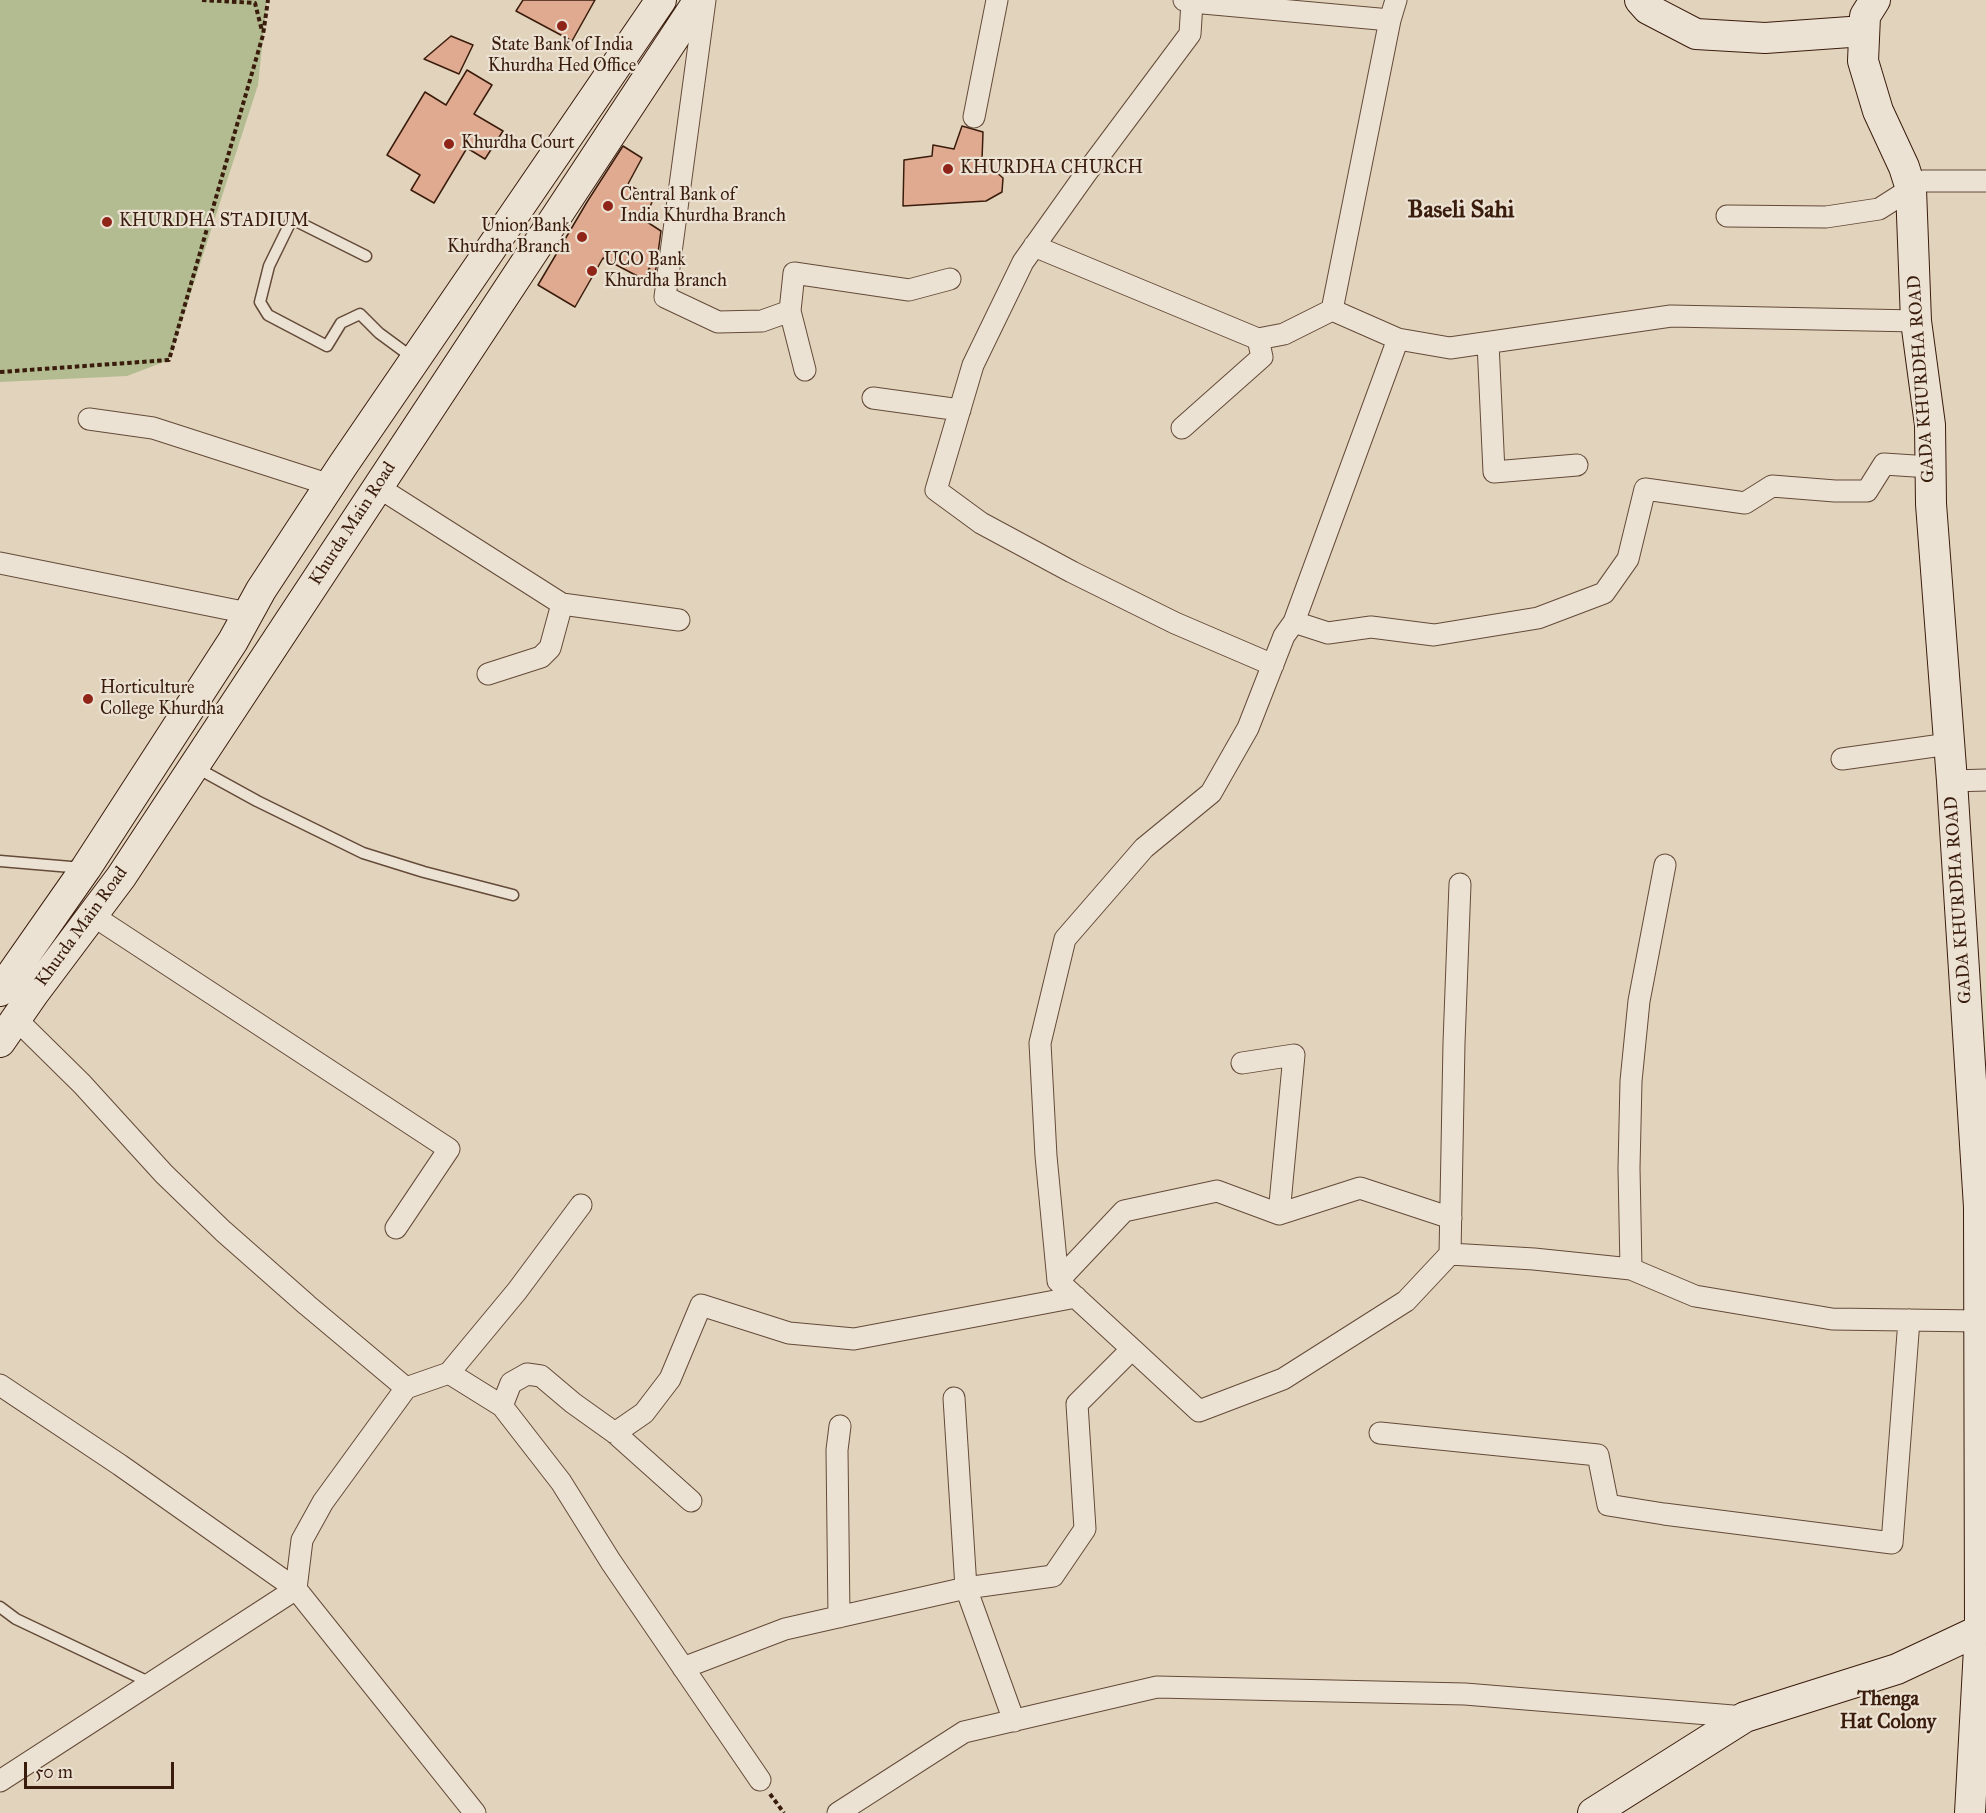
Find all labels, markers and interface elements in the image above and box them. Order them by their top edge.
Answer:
marker: State Bank of India Khurdha Hed Office [555,19,569,33]
place label: State Bank of India Khurdha Hed Office [488,35,636,78]
place label: Khurdha Court [461,133,575,155]
marker: Khurdha Court [442,137,456,151]
place label: KHURDHA CHURCH [960,158,1143,180]
marker: KHURDHA CHURCH [941,162,955,176]
place label: Central Bank of India Khurdha Branch [620,185,786,228]
district label: Baseli Sahi [1408,197,1514,225]
marker: Central Bank of India Khurdha Branch [601,199,615,213]
place label: KHURDHA STADIUM [119,211,309,233]
marker: KHURDHA STADIUM [100,215,114,229]
place label: Union Bank Khurdha Branch [447,216,570,258]
marker: Union Bank Khurdha Branch [575,230,589,244]
place label: UCO Bank Khurdha Branch [604,250,727,292]
marker: UCO Bank Khurdha Branch [585,264,599,278]
street label: GADA KHURDHA ROAD [1904,274,1940,484]
street label: Khurda Main Road [305,458,401,590]
place label: Horticulture College Khurdha [100,678,224,720]
marker: Horticulture College Khurdha [81,692,95,706]
street label: GADA KHURDHA ROAD [1941,795,1977,1005]
street label: Khurda Main Road [31,863,133,991]
district label: Thenga Hat Colony [1840,1688,1936,1735]
scale bar [27,1750,177,1788]
text: 50 m [35,1761,73,1783]

